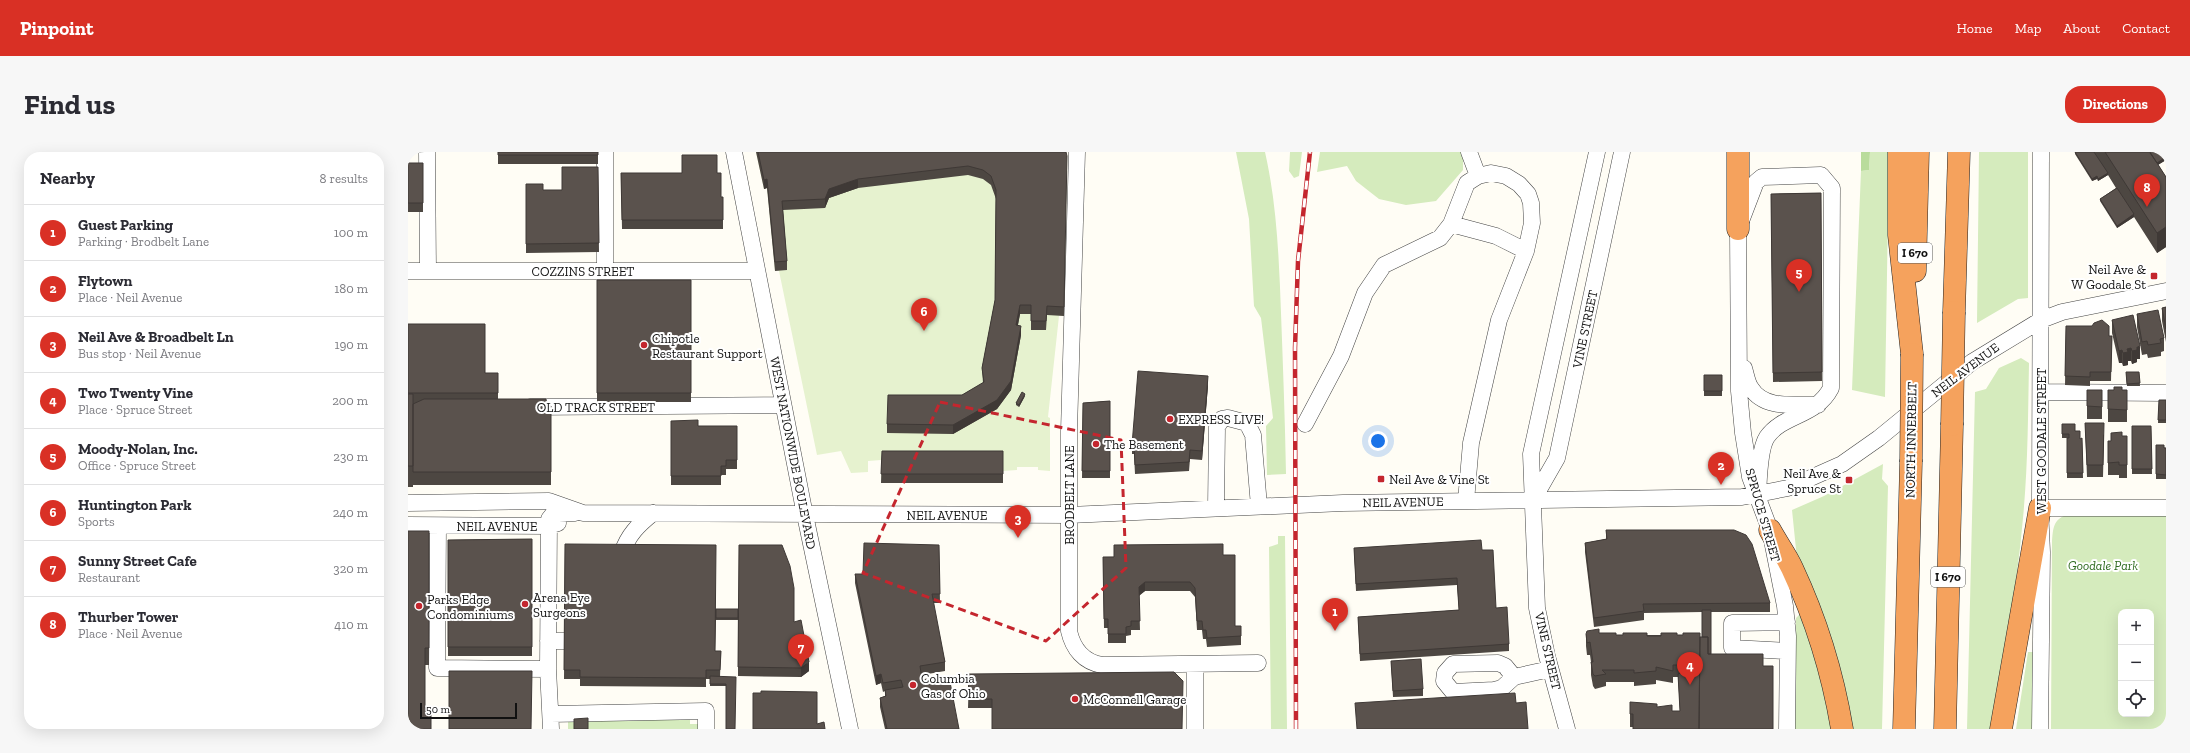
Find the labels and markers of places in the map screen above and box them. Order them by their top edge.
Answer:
pin: 8 [2134,174,2160,207]
pin: 5 [1786,259,1812,292]
place label: Neil Ave & W Goodale St [2071,262,2147,292]
marker: Neil Ave & W Goodale St [2149,271,2159,281]
pin: 6 [911,298,937,331]
place label: Chipotle Restaurant Support [652,331,763,361]
marker: Chipotle Restaurant Support [639,340,649,350]
place label: EXPRESS LIVE! [1178,412,1264,427]
marker: EXPRESS LIVE! [1165,414,1175,424]
place label: The Basement [1104,437,1184,452]
marker: The Basement [1091,439,1101,449]
pin: 2 [1708,452,1734,485]
place label: Neil Ave & Spruce St [1783,466,1842,496]
place label: Neil Ave & Vine St [1389,472,1490,487]
marker: Neil Ave & Vine St [1376,474,1386,484]
marker: Neil Ave & Spruce St [1844,475,1854,485]
pin: 3 [1005,505,1031,538]
place label: Arena Eye Surgeons [533,590,590,620]
place label: Parks Edge Condominiums [427,592,514,622]
pin: 1 [1322,598,1348,631]
marker: Arena Eye Surgeons [520,599,530,609]
marker: Parks Edge Condominiums [414,601,424,611]
pin: 7 [788,634,814,667]
pin: 4 [1677,652,1703,685]
place label: Columbia Gas of Ohio [921,671,986,701]
marker: Columbia Gas of Ohio [908,680,918,690]
place label: McConnell Garage [1083,692,1186,707]
marker: McConnell Garage [1070,694,1080,704]

